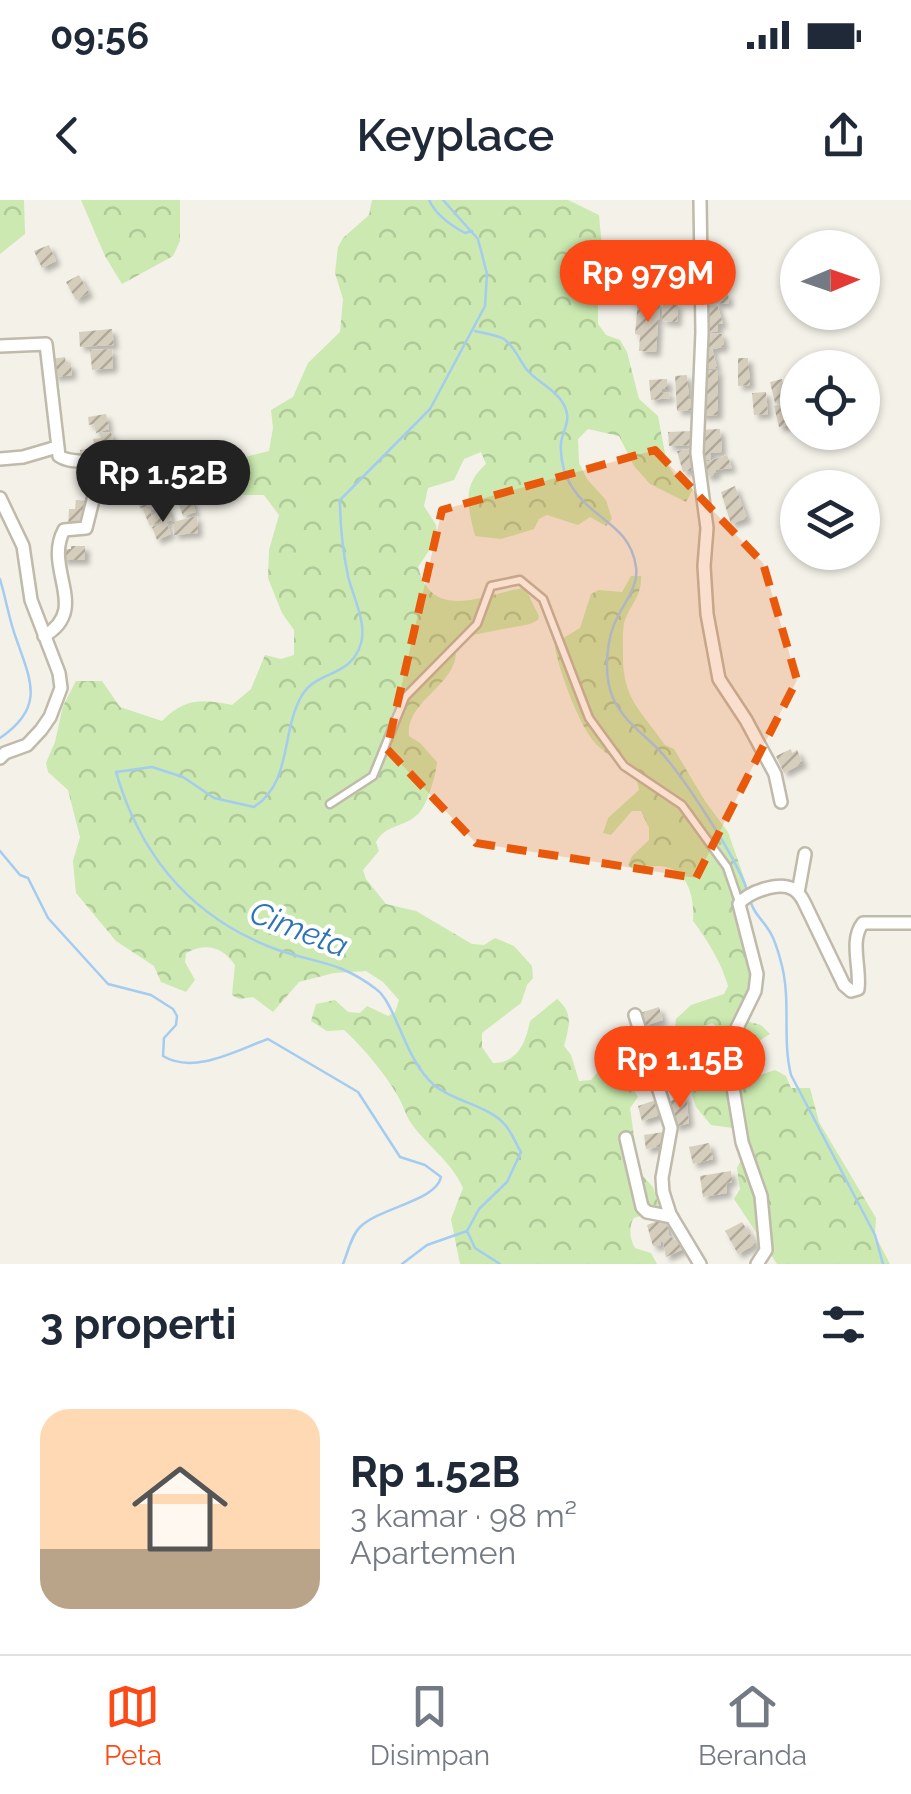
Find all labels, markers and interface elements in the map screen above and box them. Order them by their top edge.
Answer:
text: 09:56 [50,13,149,58]
icon: back [40,108,95,163]
icon: share [816,108,871,163]
text: Keyplace [357,109,554,162]
north arrow [780,230,880,330]
map controls [780,230,880,570]
pin: Rp 979M [556,240,740,325]
text: Rp 979M [582,254,714,291]
button: locate [780,350,880,450]
pin: Rp 1.52B [60,440,266,525]
text: Rp 1.52B [98,454,228,491]
button: layers [780,470,880,570]
water label: Cimeta [245,893,353,964]
pin: Rp 1.15B [577,1026,783,1111]
text: Rp 1.15B [616,1040,744,1077]
icon: filters [816,1297,871,1352]
text: 3 properti [40,1300,236,1349]
text: Rp 1.52B [350,1448,520,1497]
icon: home [120,1449,240,1569]
text: 3 kamar · 98 m² [350,1497,577,1534]
text: Apartemen [350,1534,516,1571]
tab: Peta [104,1679,162,1772]
tab: Disimpan [370,1679,490,1772]
tab: Beranda [698,1679,807,1772]

